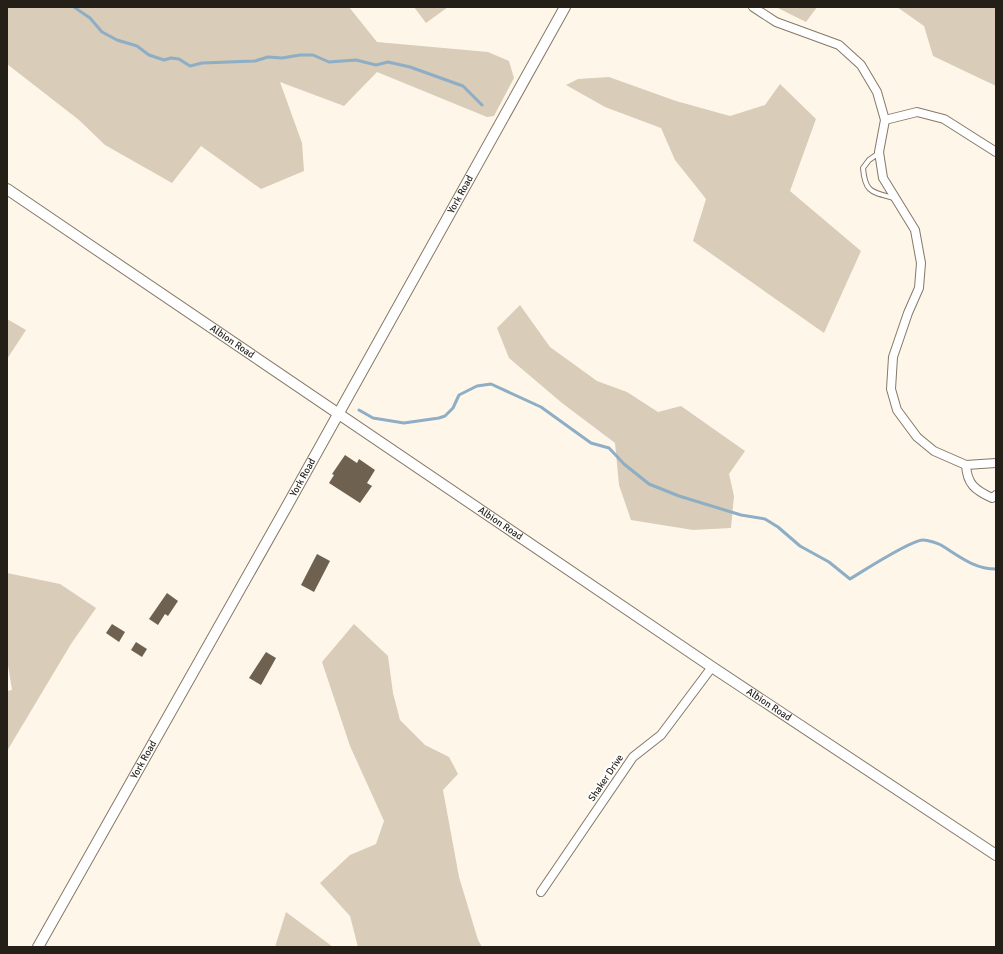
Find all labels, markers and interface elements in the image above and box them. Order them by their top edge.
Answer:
street label: York Road [445,173,476,216]
street label: Albion Road [208,322,257,361]
street label: York Road [287,456,318,499]
street label: Albion Road [476,504,525,543]
street label: Albion Road [744,686,794,724]
street label: York Road [128,739,159,781]
street label: Shaker Drive [586,752,626,804]

